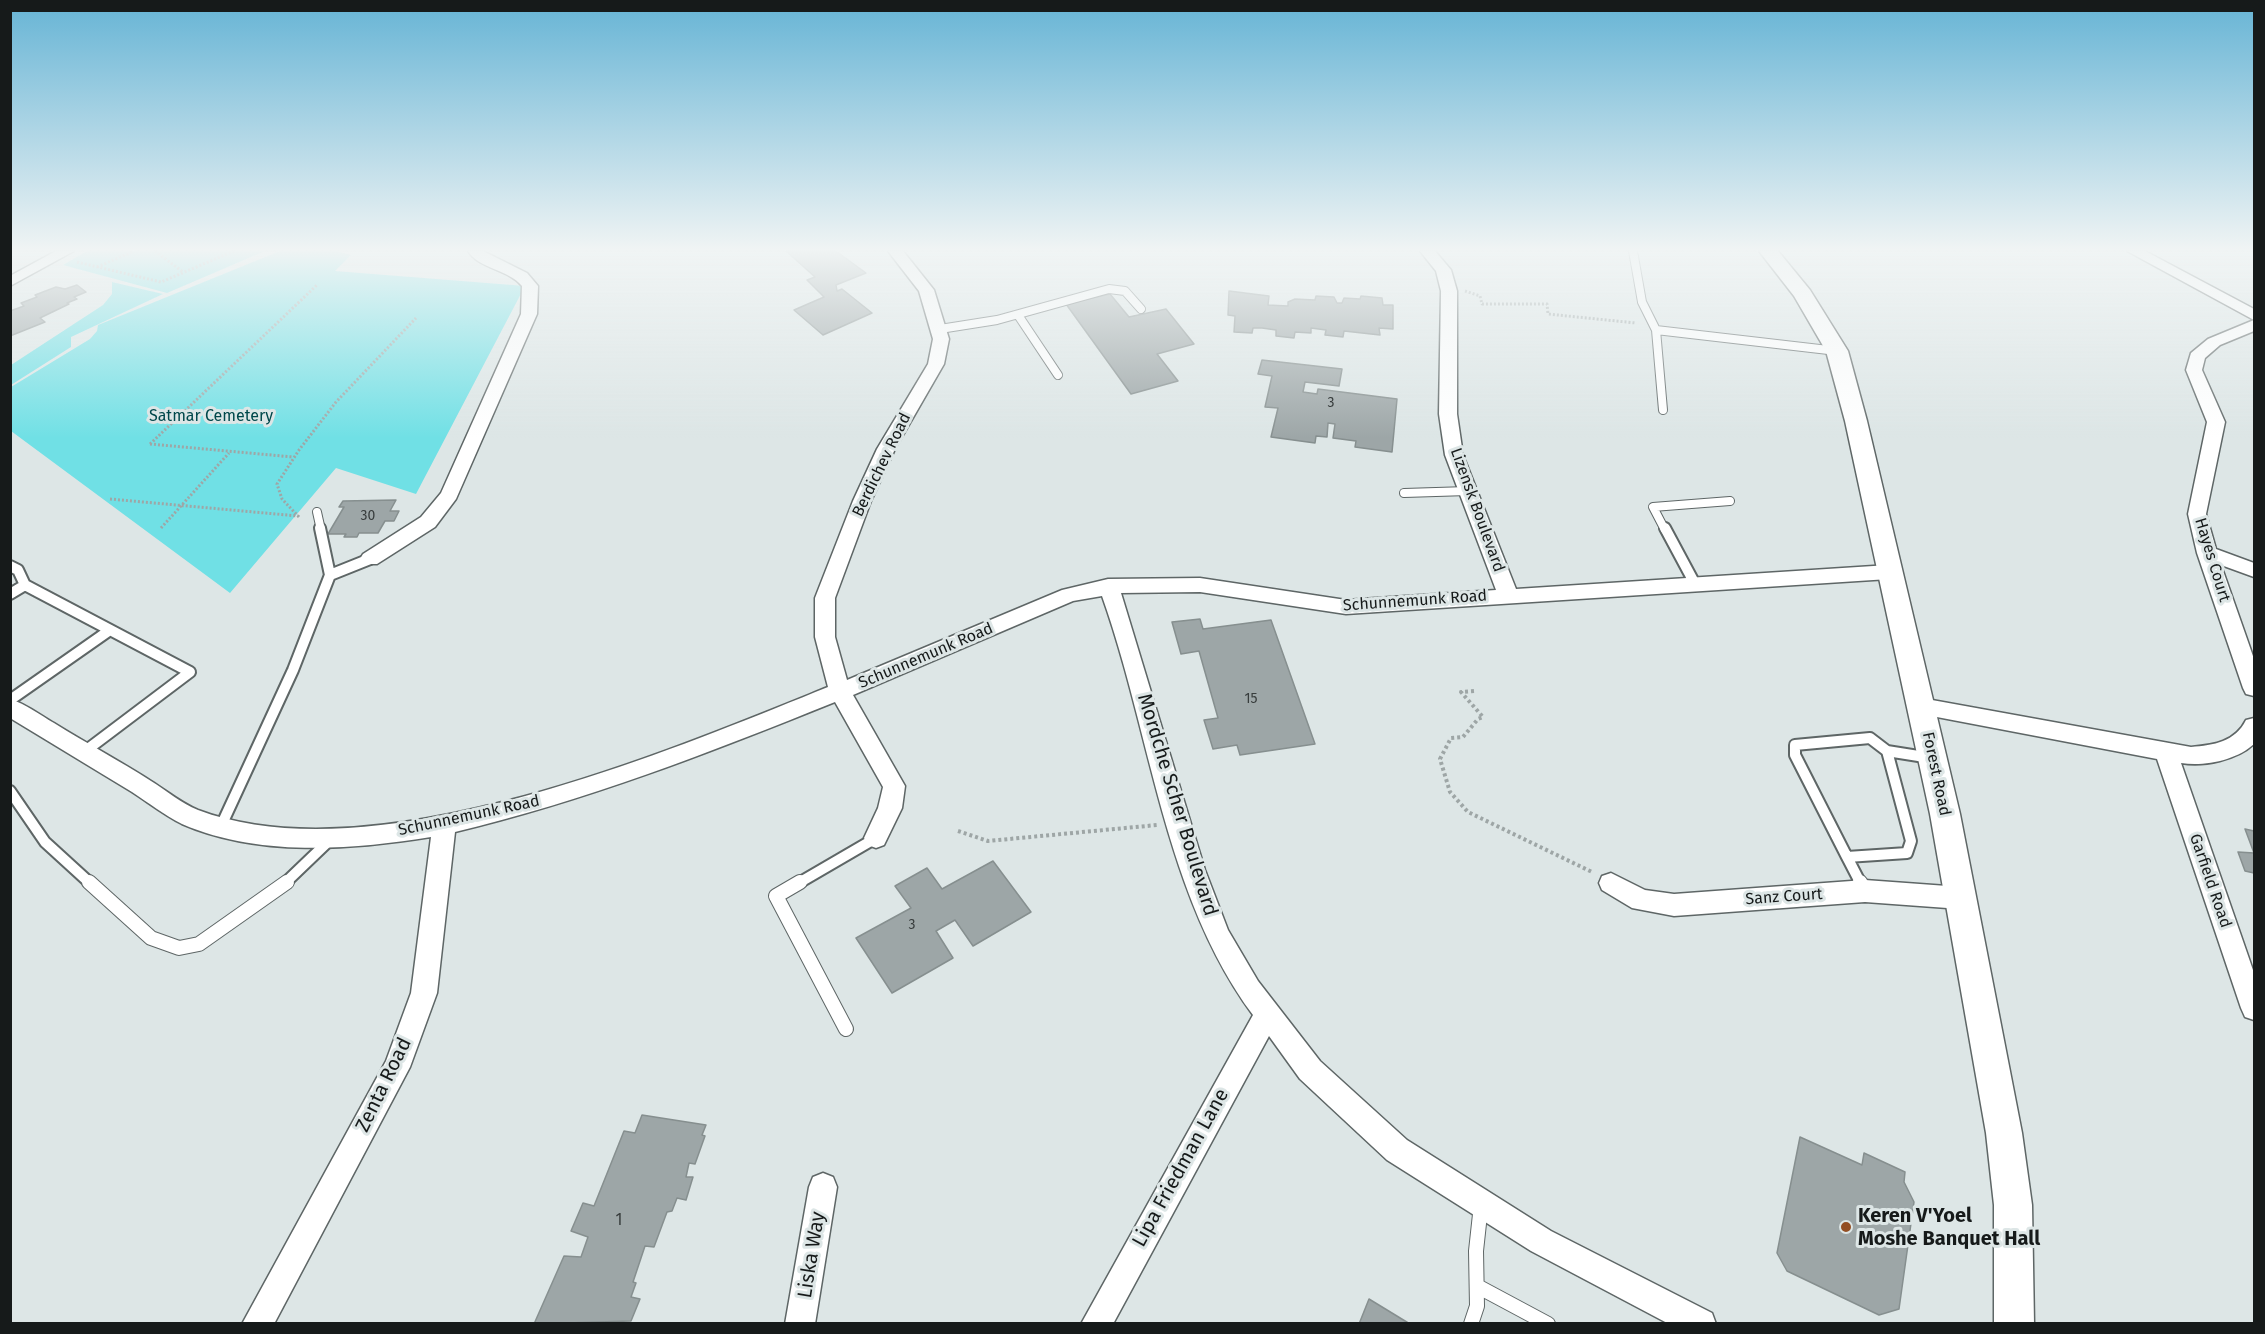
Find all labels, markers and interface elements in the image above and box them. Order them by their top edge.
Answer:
house number: 3 [1328,395,1334,411]
park label: Satmar Cemetery [149,407,273,427]
street label: Berdichev Road [849,410,915,520]
street label: Lizensk Boulevard [1446,445,1508,575]
house number: 30 [361,508,375,524]
street label: Hayes Court [2190,516,2234,604]
street label: Schunnemunk Road [1342,586,1488,616]
street label: Schunnemunk Road [856,619,996,693]
street label: Mordche Scher Boulevard [1132,691,1222,919]
house number: 15 [1244,691,1258,707]
street label: Forest Road [1918,730,1954,818]
street label: Schunnemunk Road [396,792,542,840]
street label: Garfield Road [2185,831,2235,931]
street label: Sanz Court [1745,885,1823,909]
house number: 3 [909,917,915,933]
street label: Zenta Road [351,1034,417,1136]
street label: Lipa Friedman Lane [1128,1085,1234,1251]
place label: Keren V'Yoel Moshe Banquet Hall [1858,1204,2040,1251]
street label: Liska Way [793,1210,831,1300]
house number: 1 [616,1211,622,1231]
marker: Keren V'Yoel Moshe Banquet Hall [1839,1220,1853,1234]

